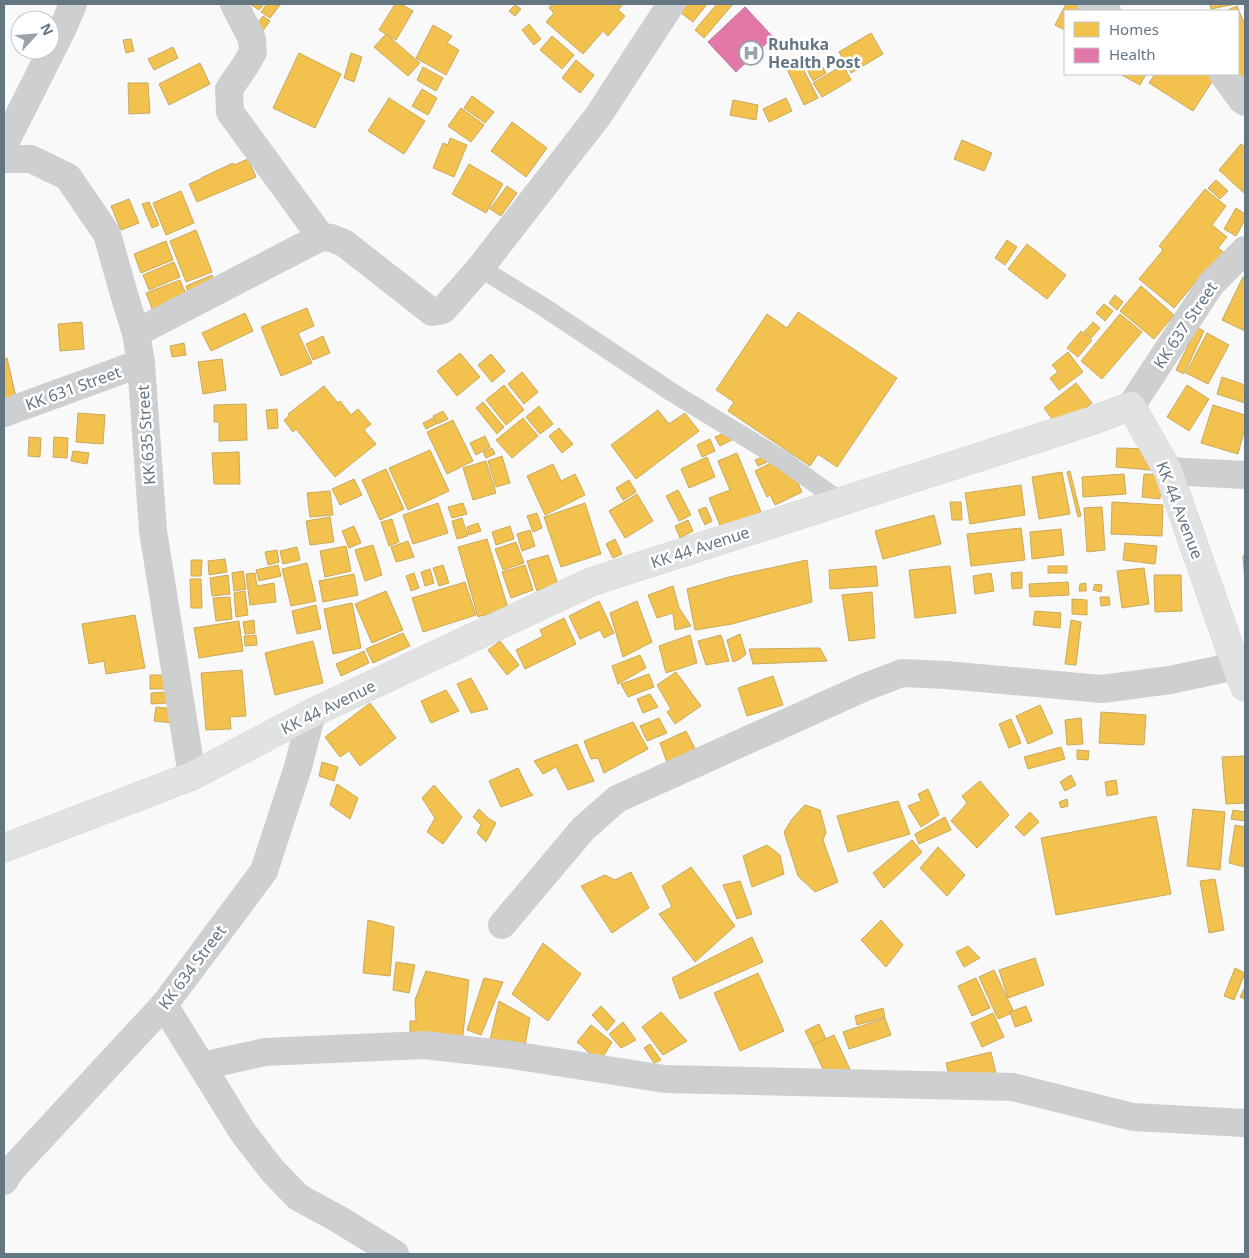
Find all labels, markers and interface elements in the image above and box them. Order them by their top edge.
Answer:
north arrow [10,10,60,60]
legend [1064,10,1239,75]
text: Homes [1109,19,1159,39]
text: N [36,20,58,38]
place label: Ruhuka Health Post [768,33,861,73]
hospital icon: Ruhuka Health Post [738,40,764,66]
text: Health [1109,44,1156,64]
street label: KK 637 Street [1148,277,1222,373]
street label: KK 631 Street [22,360,124,415]
street label: KK 635 Street [132,384,160,486]
street label: KK 44 Avenue [1151,458,1209,562]
street label: KK 44 Avenue [648,521,752,573]
street label: KK 44 Avenue [277,675,379,739]
street label: KK 634 Street [153,920,231,1014]

